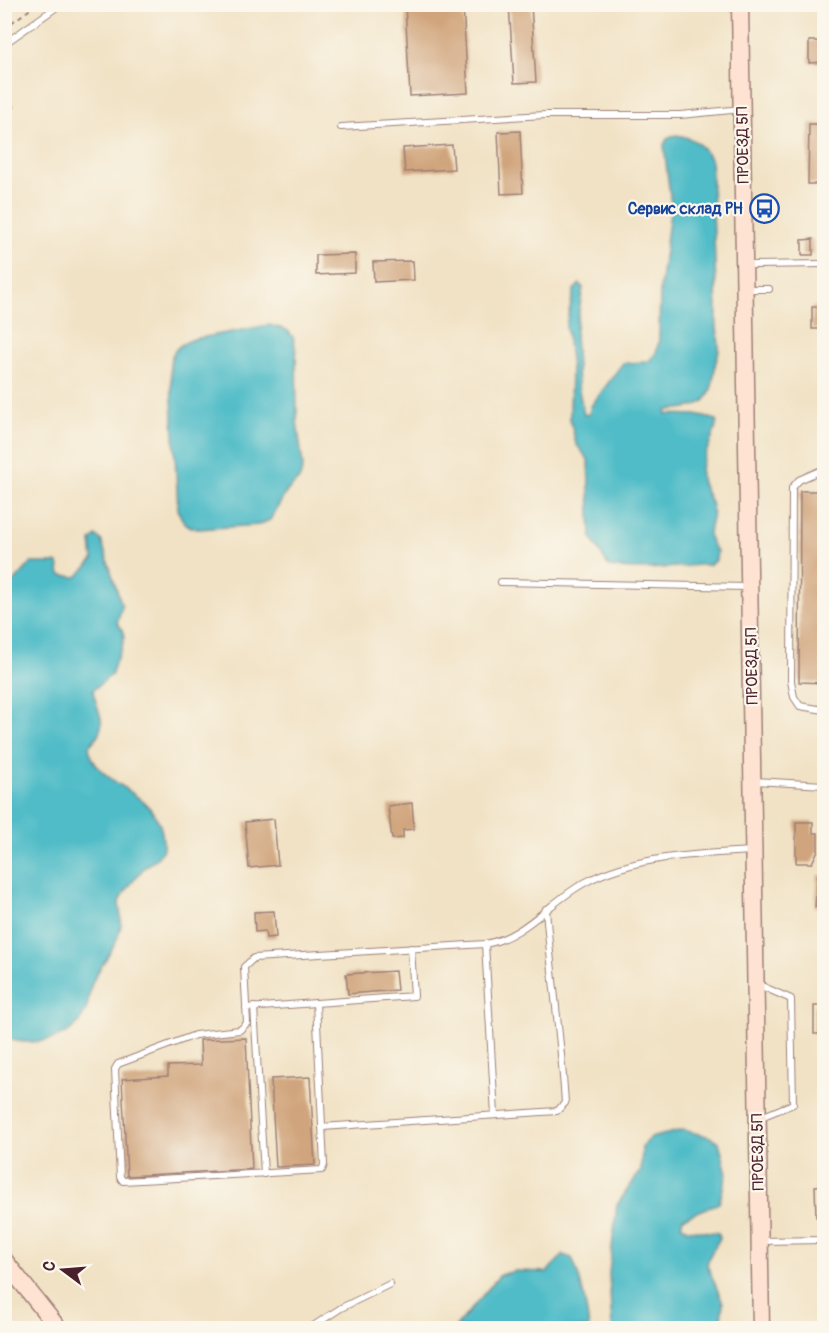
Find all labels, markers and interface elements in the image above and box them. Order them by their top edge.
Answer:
street label: ПРОЕЗД 5П [732,106,754,184]
bus stop icon: Сервис склад РН [748,193,780,225]
place label: Сервис склад РН [628,199,743,219]
street label: ПРОЕЗД 5П [741,627,763,705]
street label: ПРОЕЗД 5П [747,1113,769,1191]
north arrow [33,1240,93,1300]
text: С [39,1259,61,1274]

